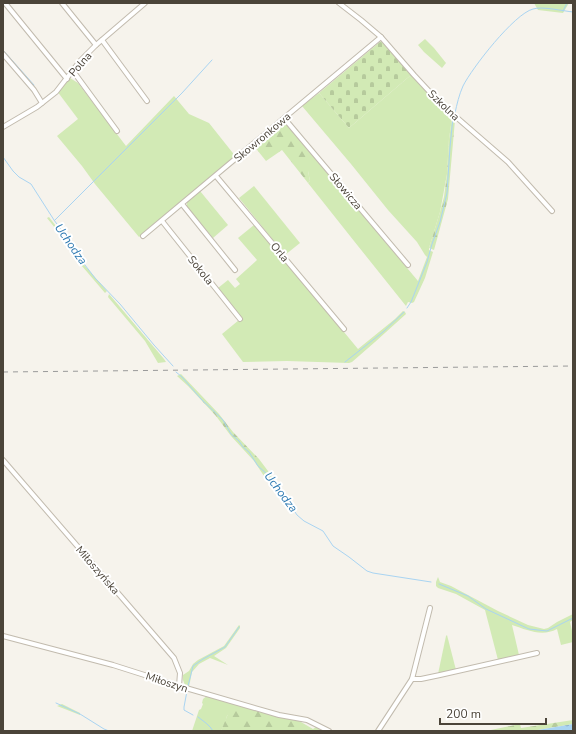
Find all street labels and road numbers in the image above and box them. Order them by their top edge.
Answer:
street label: Polna [65,49,95,80]
street label: Szkolna [425,87,463,124]
street label: Skowronkowa [231,109,294,166]
street label: Słowicza [326,170,366,213]
street label: Orla [267,239,292,265]
street label: Sokola [184,253,217,288]
street label: Miłoszyńska [72,543,123,598]
street label: Miłoszyn [144,669,190,696]

